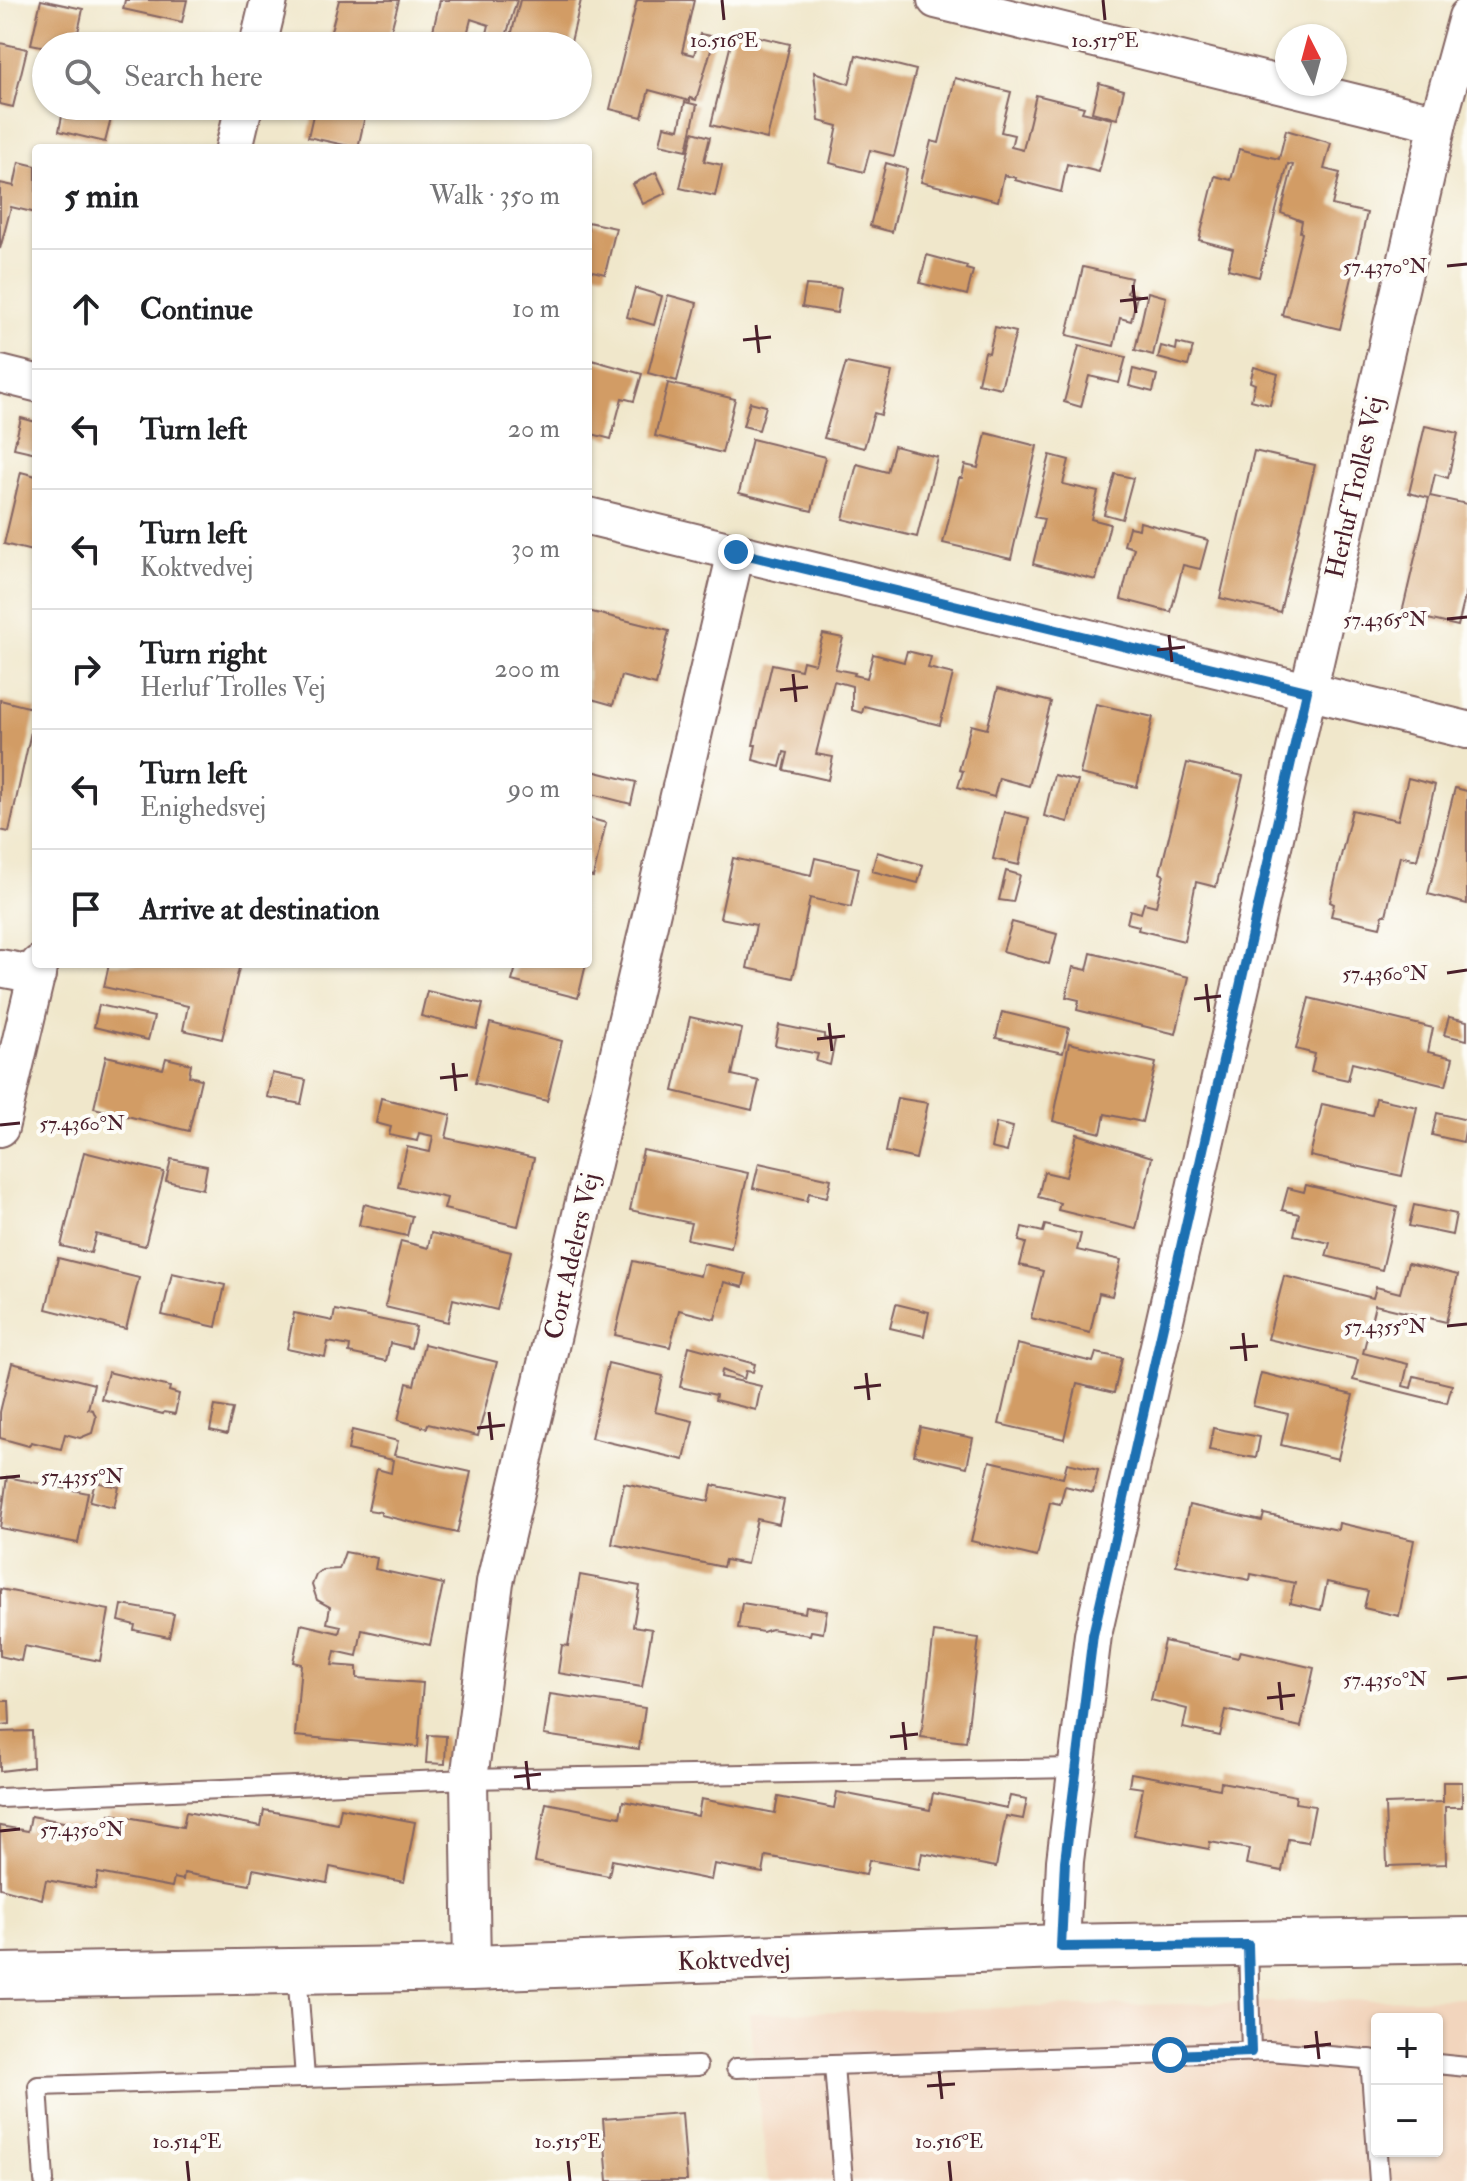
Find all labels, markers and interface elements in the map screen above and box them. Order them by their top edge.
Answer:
north arrow [1275,24,1347,96]
text: 10.516°E [690,28,758,53]
text: 10.517°E [1071,28,1139,53]
search box [32,32,592,120]
icon: search [60,54,104,98]
text: Search here [124,58,263,95]
text: 5 min [64,175,139,218]
text: Walk · 350 m [430,180,560,212]
text: 57.4370°N [1343,254,1427,279]
icon: ahead [64,287,108,331]
text: Continue [140,291,253,328]
text: 10 m [512,293,560,325]
street label: Herluf Trolles Vej [1319,393,1391,581]
icon: left [64,407,108,451]
text: Turn left [140,411,247,448]
text: 20 m [508,413,560,445]
text: Turn left [140,515,247,552]
icon: left [64,527,108,571]
text: 30 m [511,533,560,565]
route end [718,534,754,570]
text: Koktvedvej [140,552,253,584]
text: 57.4365°N [1343,607,1427,632]
text: Turn right [140,635,267,672]
icon: right [64,647,108,691]
text: 200 m [495,653,560,685]
text: Herluf Trolles Vej [140,672,325,704]
text: Turn left [140,755,247,792]
icon: left [64,767,108,811]
text: 90 m [508,773,560,805]
text: Enighedsvej [140,792,266,824]
icon: arrive [64,887,108,931]
text: Arrive at destination [140,891,380,928]
text: 57.4360°N [1342,961,1428,986]
text: 57.4360°N [39,1111,125,1136]
street label: Cort Adelers Vej [537,1170,607,1343]
text: 57.4355°N [1344,1314,1426,1339]
text: 57.4355°N [41,1464,123,1489]
text: 57.4350°N [1343,1667,1427,1692]
text: 57.4350°N [40,1817,124,1842]
street label: Koktvedvej [677,1942,791,1978]
map controls [1371,2013,1443,2157]
button: + [1371,2013,1443,2085]
route start [1152,2037,1188,2073]
button: − [1371,2085,1443,2157]
text: 10.514°E [152,2129,222,2154]
text: 10.515°E [535,2129,601,2154]
text: 10.516°E [915,2129,983,2154]

